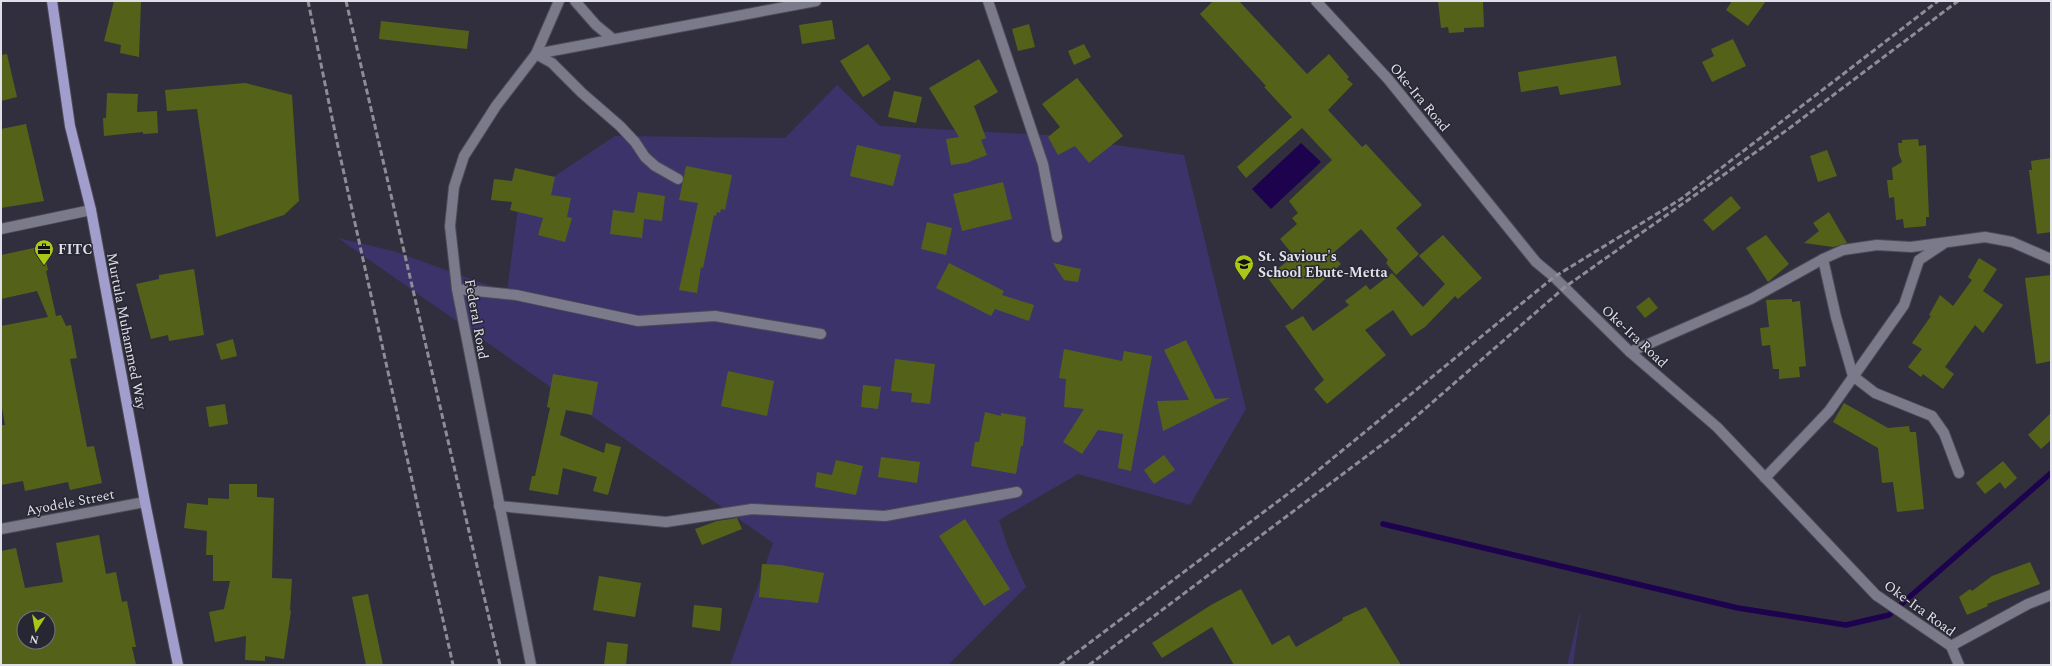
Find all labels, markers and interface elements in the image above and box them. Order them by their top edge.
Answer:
street label: Oke-Ira Road [1385,58,1455,136]
office icon: FITC [33,238,55,266]
place label: FITC [58,239,92,260]
place label: St. Saviour's School Ebute-Metta [1258,246,1388,283]
street label: Murtula Muhammed Way [101,251,152,413]
school or university icon: St. Saviour's School Ebute-Metta [1233,253,1255,281]
street label: Federal Road [459,277,494,361]
street label: Oke-Ira Road [1597,300,1673,373]
street label: Ayodele Street [24,484,116,521]
street label: Oke-Ira Road [1880,575,1960,642]
north arrow [16,610,56,650]
text: N [28,630,40,649]

